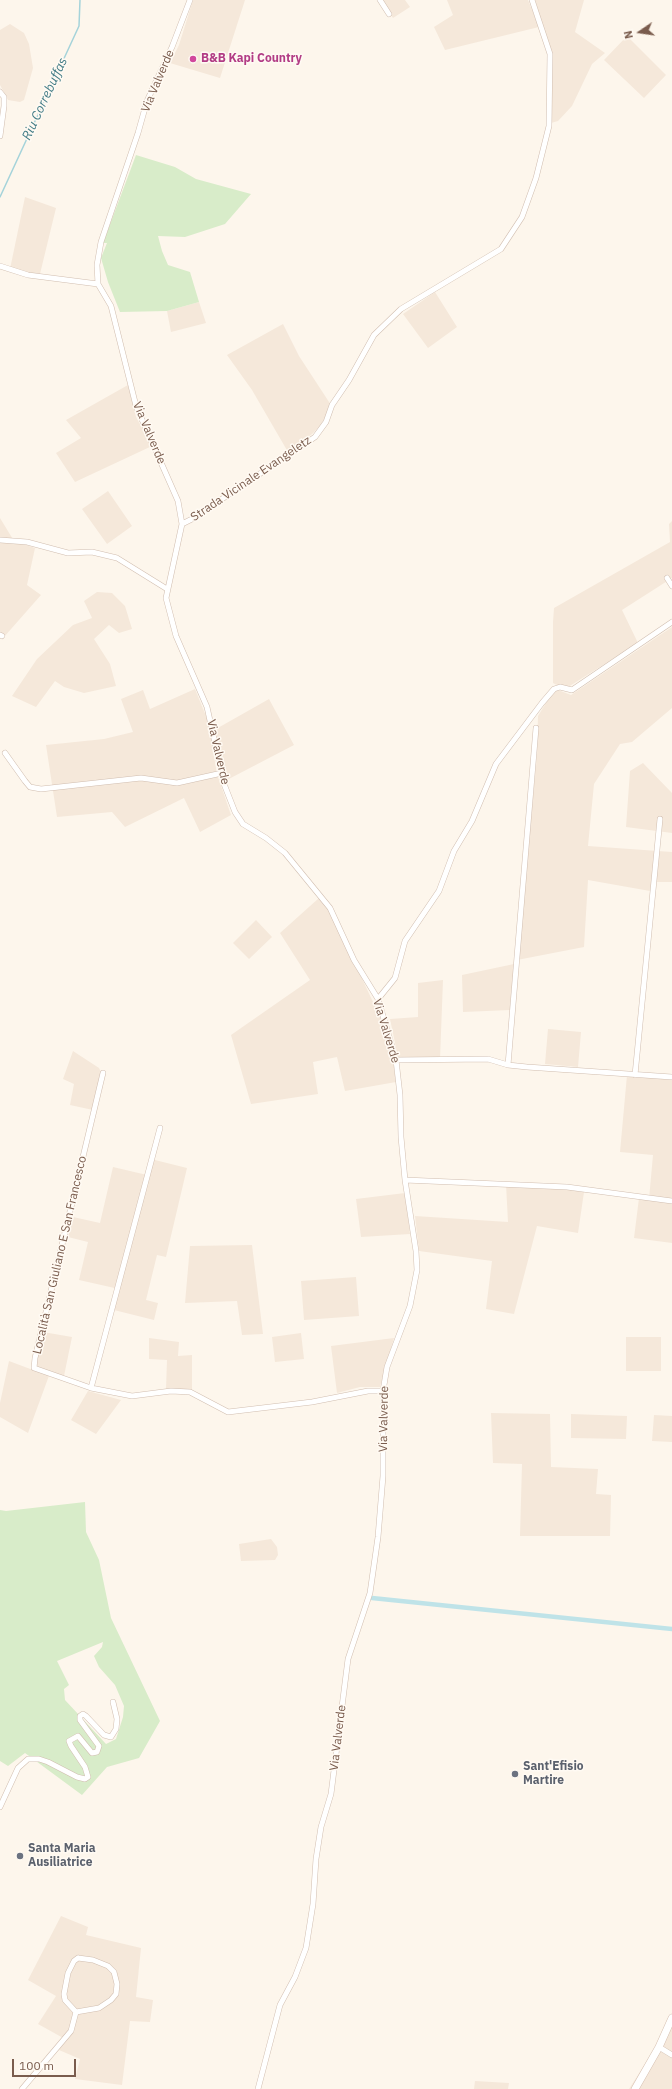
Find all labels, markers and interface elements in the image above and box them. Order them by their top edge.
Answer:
north arrow [620,12,660,52]
text: N [621,29,636,40]
street label: Via Valverde [138,48,178,114]
place label: B&B Kapi Country [201,52,302,66]
marker: B&B Kapi Country [188,54,198,64]
water label: Riu Correbuffas [19,55,71,143]
street label: Via Valverde [129,400,169,466]
street label: Strada Vicinale Evangeletz [188,433,314,525]
street label: Via Valverde [204,718,232,786]
street label: Via Valverde [369,997,403,1065]
street label: Località San Giuliano E San Francesco [30,1154,90,1356]
street label: Via Valverde [376,1386,392,1452]
street label: Via Valverde [327,1704,349,1772]
place label: Sant'Efisio Martire [523,1760,584,1788]
marker: Sant'Efisio Martire [510,1769,520,1779]
place label: Santa Maria Ausiliatrice [28,1842,95,1870]
marker: Santa Maria Ausiliatrice [15,1851,25,1861]
scale bar [14,2051,78,2077]
text: 100 m [19,2058,54,2073]

